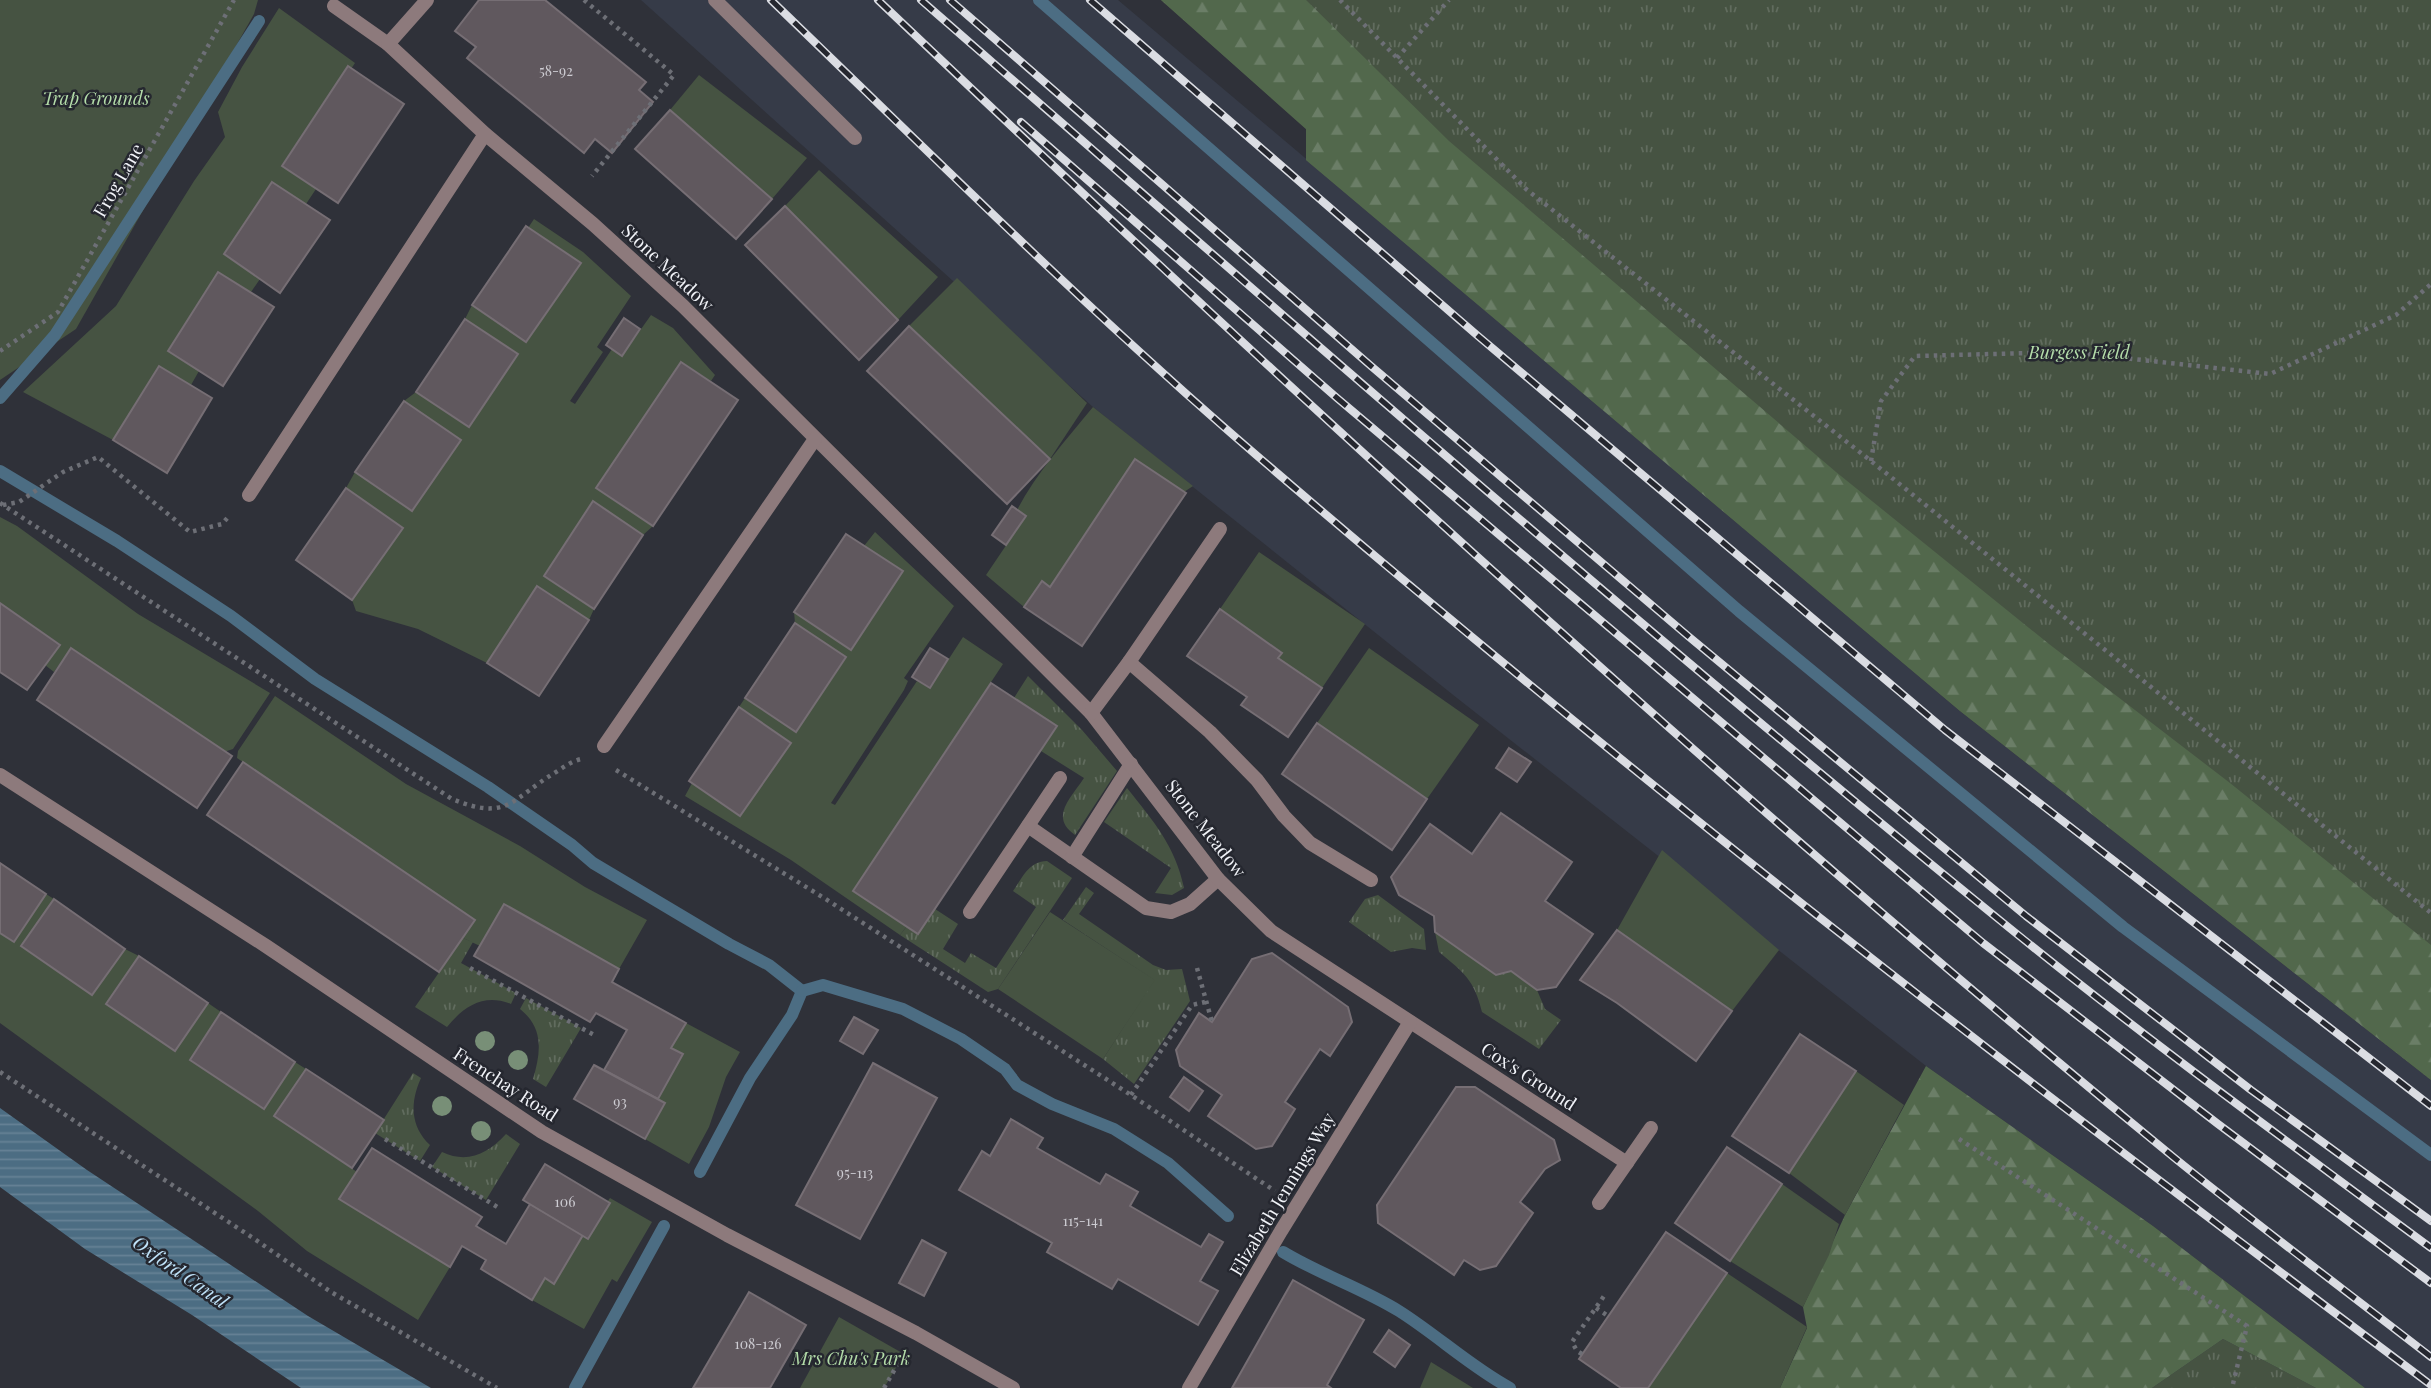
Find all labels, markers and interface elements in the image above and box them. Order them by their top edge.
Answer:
house number: 58-92 [539,61,573,80]
park label: Trap Grounds [42,86,150,110]
street label: Frog Lane [87,139,149,221]
street label: Stone Meadow [617,218,719,316]
park label: Burgess Field [2027,340,2131,364]
street label: Stone Meadow [1160,774,1252,882]
street label: Cox's Ground [1477,1036,1582,1116]
street label: Frenchay Road [449,1041,563,1127]
house number: 93 [613,1092,627,1111]
street label: Elizabeth Jennings Way [1224,1108,1340,1280]
house number: 95-113 [837,1163,873,1182]
house number: 106 [555,1192,575,1211]
house number: 115-141 [1063,1211,1103,1230]
water label: Oxford Canal [128,1229,234,1314]
house number: 108-126 [735,1334,781,1353]
park label: Mrs Chu's Park [791,1346,910,1370]

